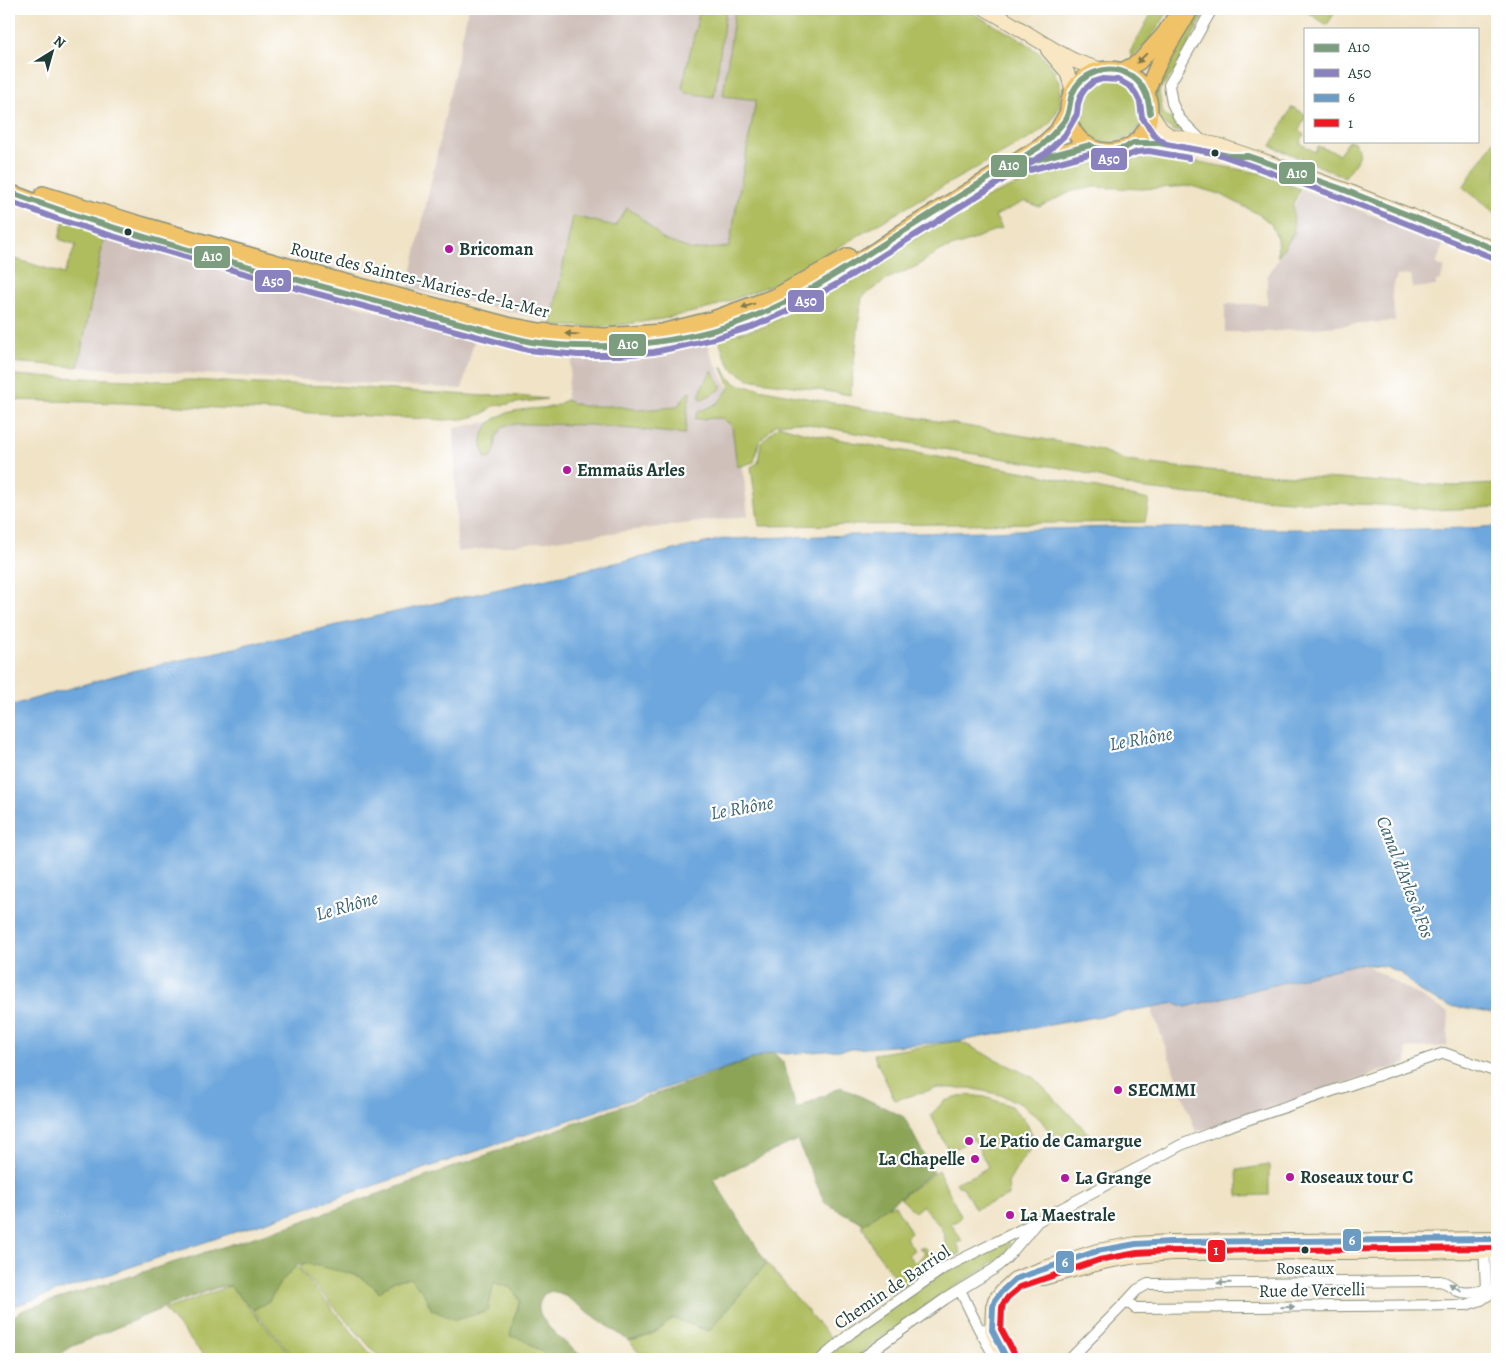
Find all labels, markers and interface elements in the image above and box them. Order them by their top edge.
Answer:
north arrow [28,28,78,78]
legend [1304,28,1478,142]
text: N [50,31,69,53]
text: A10 [1347,37,1370,57]
one-way arrow [1136,52,1148,64]
text: A50 [1347,63,1371,83]
text: 6 [1348,87,1355,107]
text: 1 [1348,113,1353,133]
line badge: A50 [1090,147,1128,171]
unlabelled marker [1210,148,1220,158]
text: A50 [1097,150,1120,169]
line badge: A10 [990,154,1028,178]
text: A10 [998,156,1019,175]
line badge: A10 [1278,161,1316,185]
text: A10 [1286,164,1307,183]
unlabelled marker [123,227,133,237]
street label: Route des Saintes-Maries-de-la-Mer [288,236,552,324]
place label: Bricoman [459,237,534,261]
marker: Bricoman [443,243,455,255]
line badge: A10 [193,245,231,269]
text: A10 [201,247,222,266]
line badge: A50 [254,269,292,293]
text: A50 [261,272,284,291]
line badge: A50 [787,289,825,313]
text: A50 [794,292,817,311]
one-way arrow [740,302,755,310]
one-way arrow [563,330,579,338]
line badge: A10 [608,333,647,357]
text: A10 [617,335,638,354]
place label: Emmaüs Arles [577,458,685,482]
marker: Emmaüs Arles [561,464,573,476]
water label: Le Rhône [1107,721,1175,757]
water label: Le Rhône [708,790,776,826]
water label: Canal d'Arles à Fos [1370,812,1440,942]
water label: Le Rhône [313,885,381,927]
place label: SECMMI [1128,1078,1196,1102]
marker: SECMMI [1112,1084,1124,1096]
place label: Le Patio de Camargue [979,1129,1142,1153]
marker: Le Patio de Camargue [963,1135,975,1147]
place label: La Chapelle [878,1147,965,1171]
marker: La Chapelle [969,1153,981,1165]
place label: Roseaux tour C [1300,1165,1413,1189]
place label: La Grange [1075,1166,1151,1190]
marker: Roseaux tour C [1284,1171,1296,1183]
marker: La Grange [1059,1172,1071,1184]
place label: La Maestrale [1020,1203,1116,1227]
marker: La Maestrale [1004,1209,1016,1221]
line badge: 6 [1342,1228,1362,1252]
text: 6 [1349,1231,1356,1250]
street label: Chemin de Barriol [829,1239,955,1335]
line badge: 1 [1207,1239,1226,1263]
text: 1 [1213,1241,1219,1260]
marker: Roseaux [1300,1245,1310,1255]
line badge: 6 [1055,1250,1075,1274]
text: 6 [1062,1253,1069,1272]
place label: Roseaux [1276,1257,1334,1280]
street label: Rue de Vercelli [1258,1277,1366,1303]
one-way arrow [1216,1279,1232,1287]
one-way arrow [1449,1283,1462,1292]
one-way arrow [1280,1303,1296,1311]

